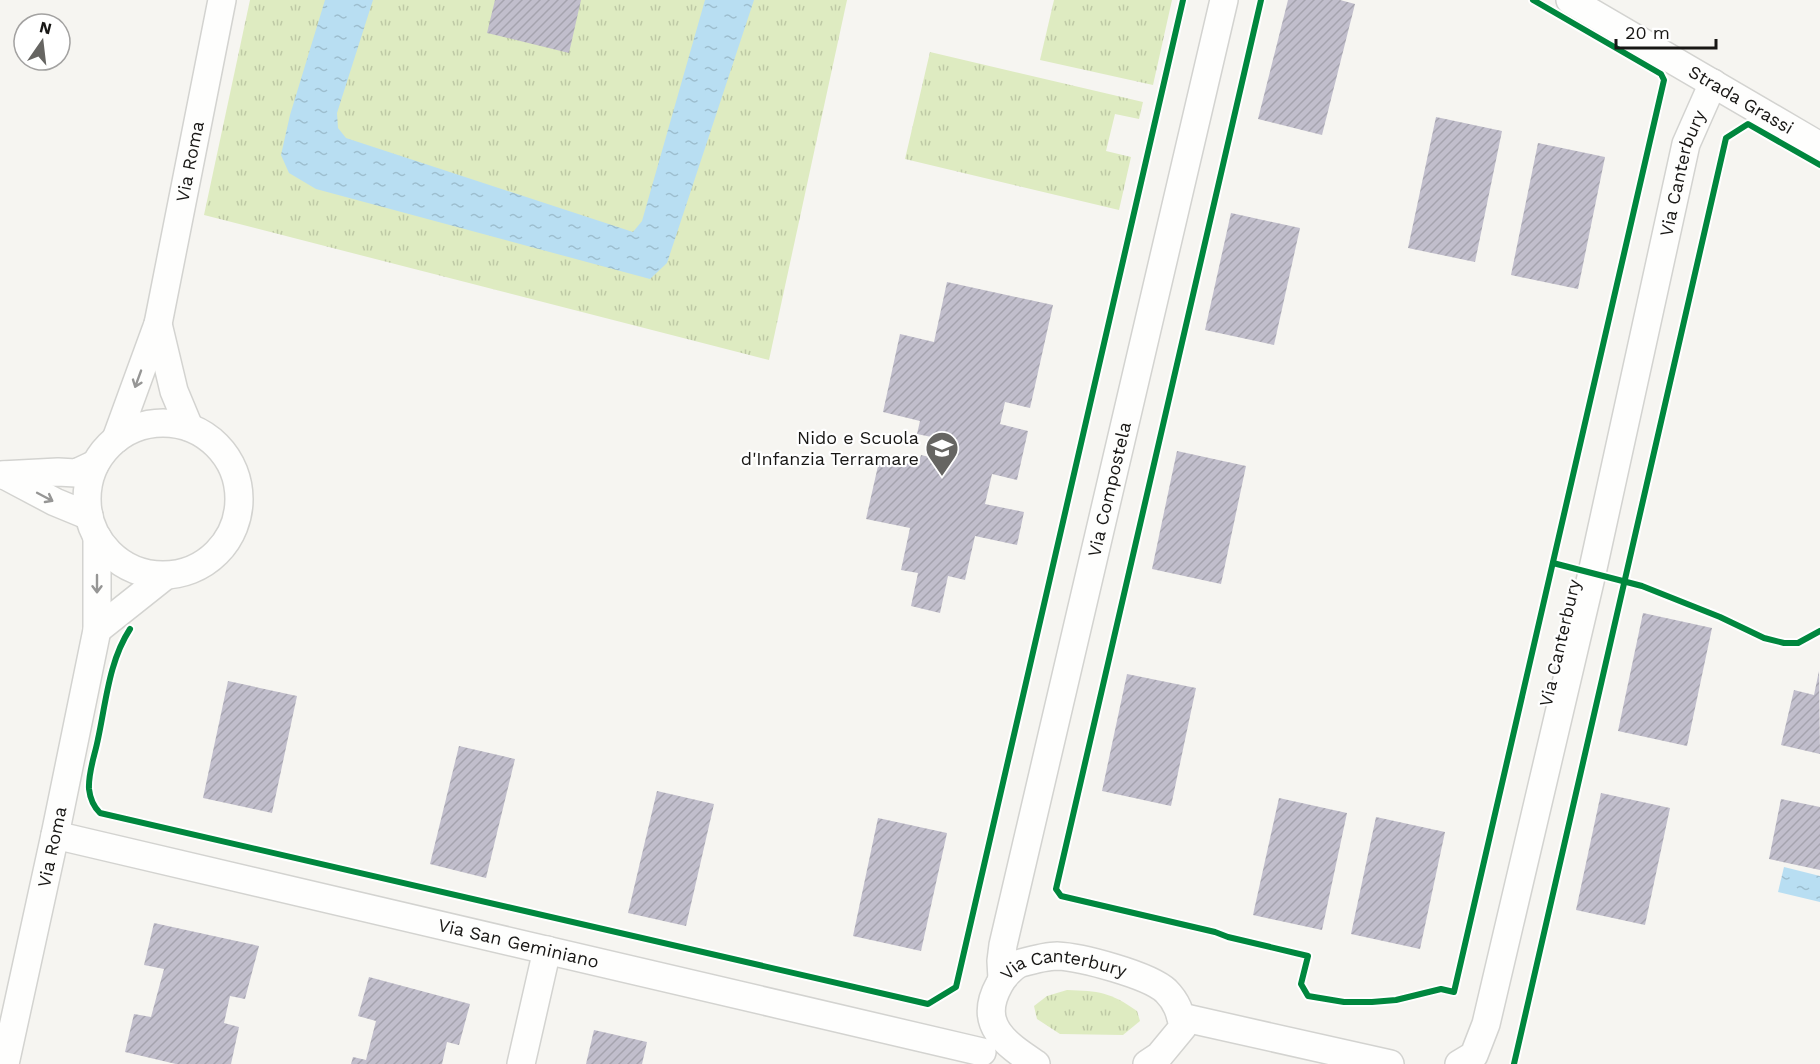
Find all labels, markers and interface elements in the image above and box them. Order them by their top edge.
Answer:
north arrow [12,12,72,72]
scale bar [1616,12,1716,50]
text: N [37,17,54,39]
text: 20 m [1625,22,1670,43]
street label: Strada Grassi [1685,61,1797,138]
street label: Via Canterbury [1655,106,1710,238]
street label: Via Roma [171,119,208,204]
one-way arrow [132,369,143,388]
street label: Via Compostela [1083,420,1135,559]
place label: Nido e Scuola d'Infanzia Terramare [741,427,919,469]
school or university icon: Nido e Scuola d'Infanzia Terramare [924,430,960,477]
one-way arrow [36,492,54,503]
one-way arrow [91,573,103,593]
street label: Via Canterbury [1535,576,1585,709]
street label: Via Roma [33,805,71,889]
street label: Via San Geminiano [436,914,601,972]
street label: Via Canterbury [996,945,1130,984]

